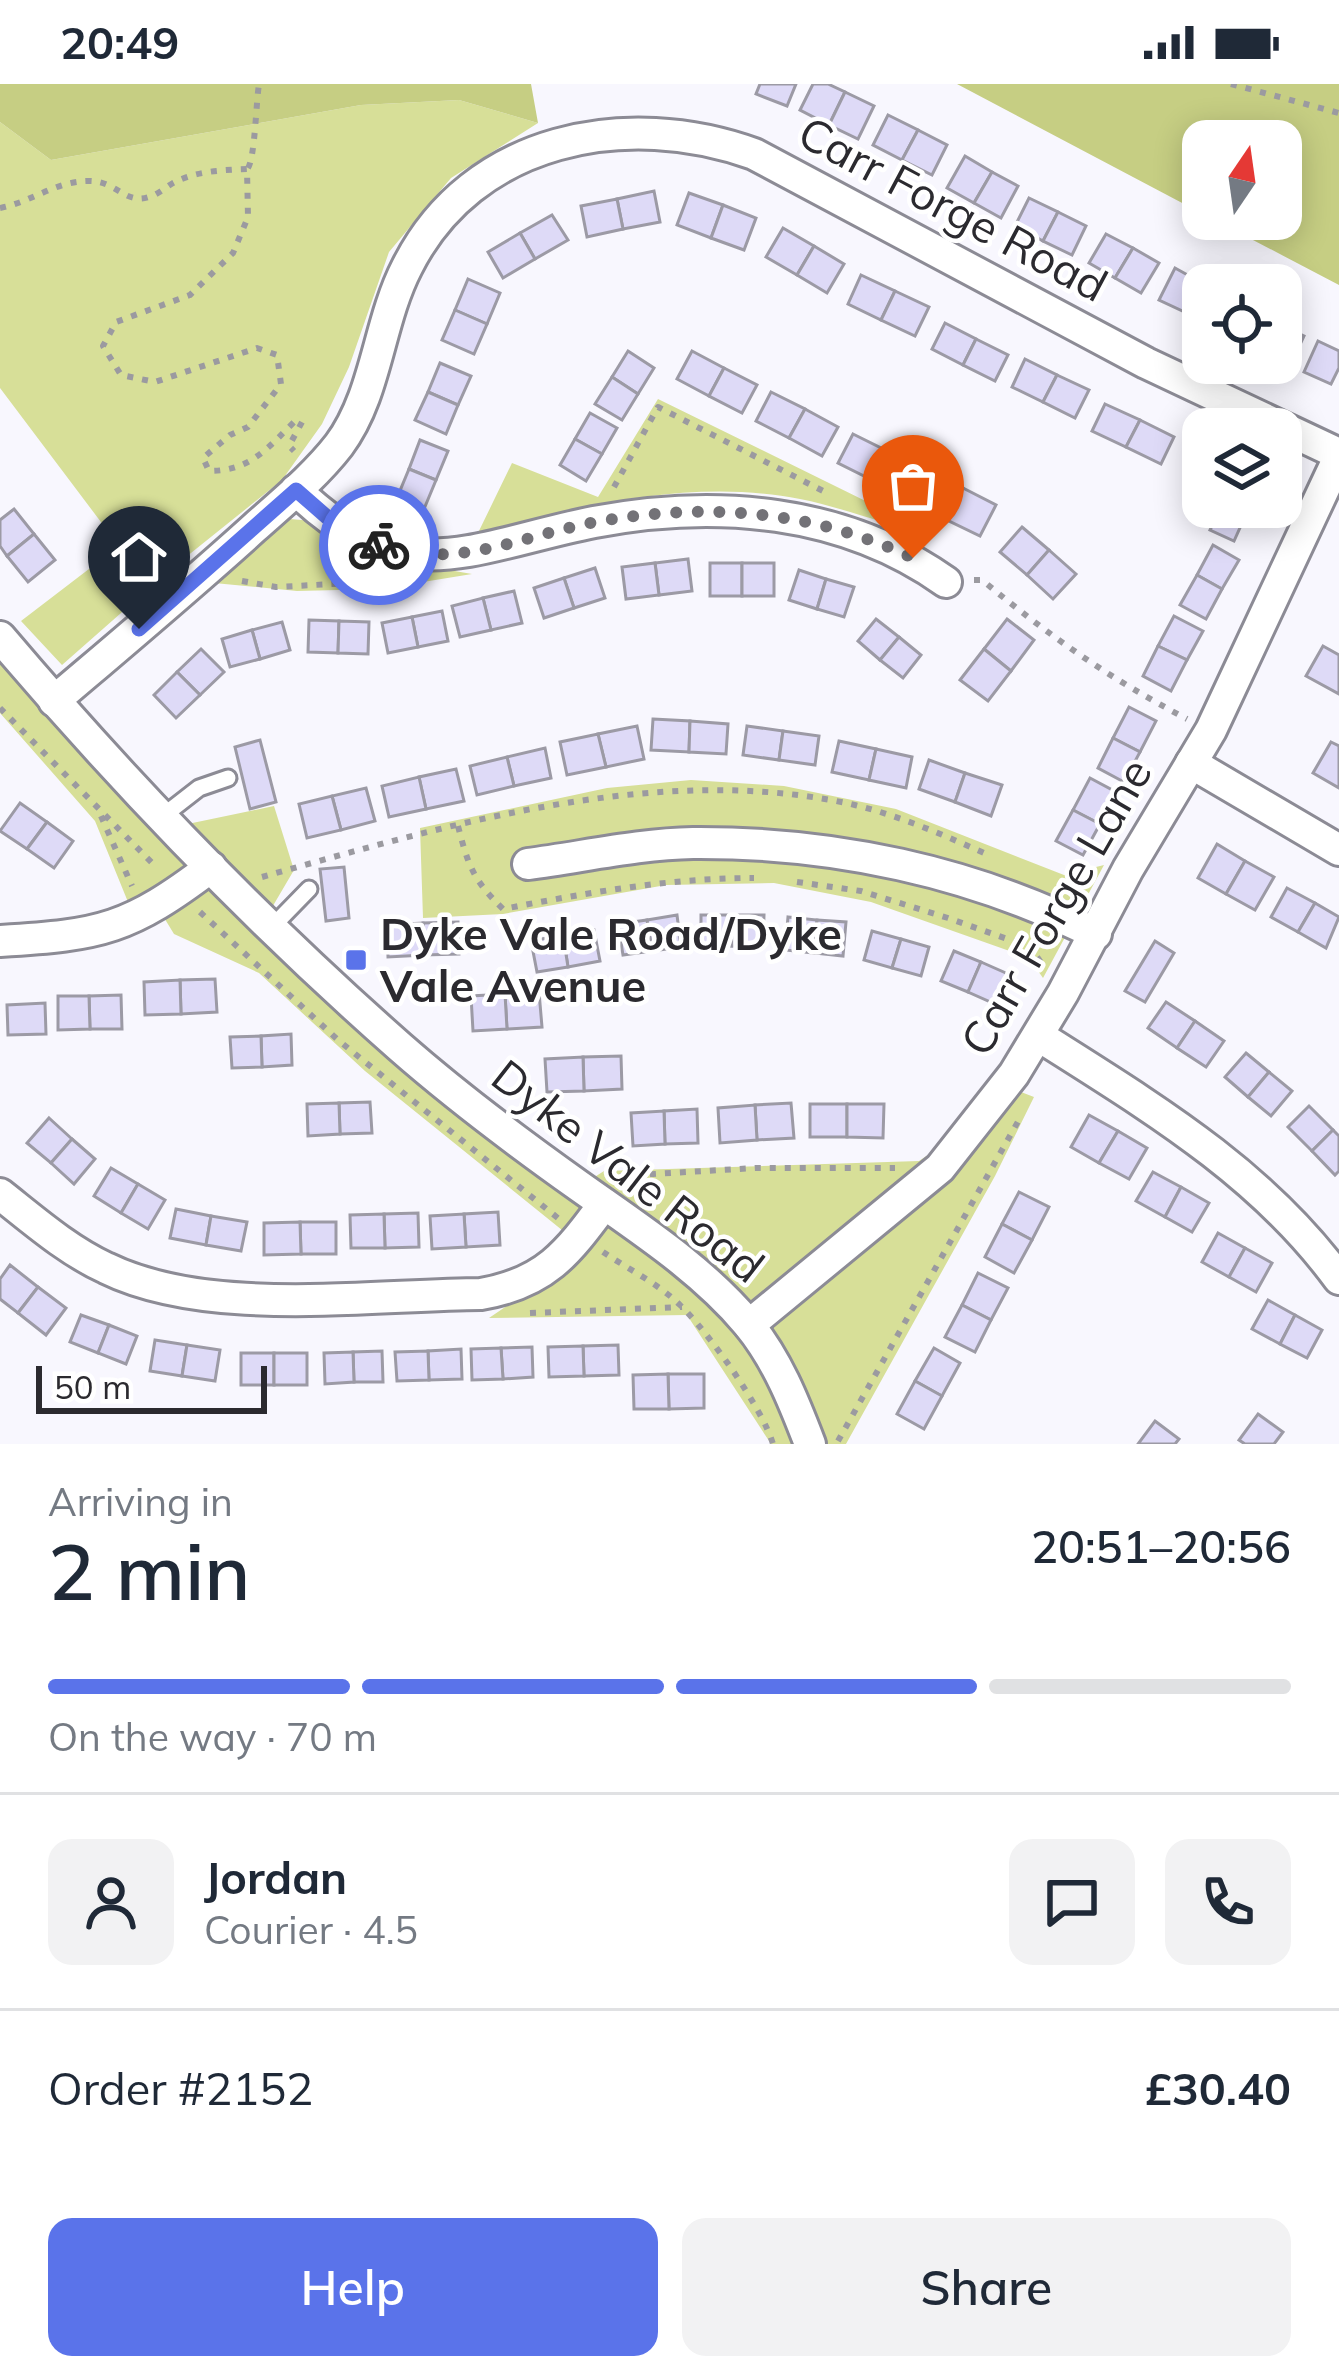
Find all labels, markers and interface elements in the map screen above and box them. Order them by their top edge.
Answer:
text: 20:49 [60,14,179,70]
street label: Carr Forge Road [790,103,1117,313]
north arrow [1182,120,1302,240]
map controls [1182,120,1302,528]
button: locate [1182,264,1302,384]
button: layers [1182,408,1302,528]
pin [862,435,964,558]
icon: bag [880,453,946,519]
courier [319,485,439,605]
pin [88,506,190,629]
icon: bike [346,512,412,578]
icon: home [106,524,172,590]
street label: Carr Forge Lane [948,748,1163,1065]
place label: Dyke Vale Road/Dyke Vale Avenue [379,905,842,1013]
marker: Dyke Vale Road/Dyke Vale Avenue [343,947,369,973]
street label: Dyke Vale Road [482,1047,776,1294]
scale bar [36,1360,267,1413]
text: 50 m [54,1366,131,1407]
text: Arriving in [48,1477,233,1526]
text: 20:51–20:56 [1031,1518,1291,1574]
text: 2 min [48,1522,251,1620]
text: On the way · 70 m [48,1712,377,1761]
button: person [48,1839,174,1965]
button: chat [1009,1839,1135,1965]
button: phone [1165,1839,1291,1965]
text: Jordan [204,1849,347,1905]
text: Courier · 4.5 [204,1905,418,1954]
text: Order #2152 [48,2060,313,2116]
text: £30.40 [1145,2060,1291,2116]
button: Help [48,2218,658,2356]
button: Share [682,2218,1291,2356]

